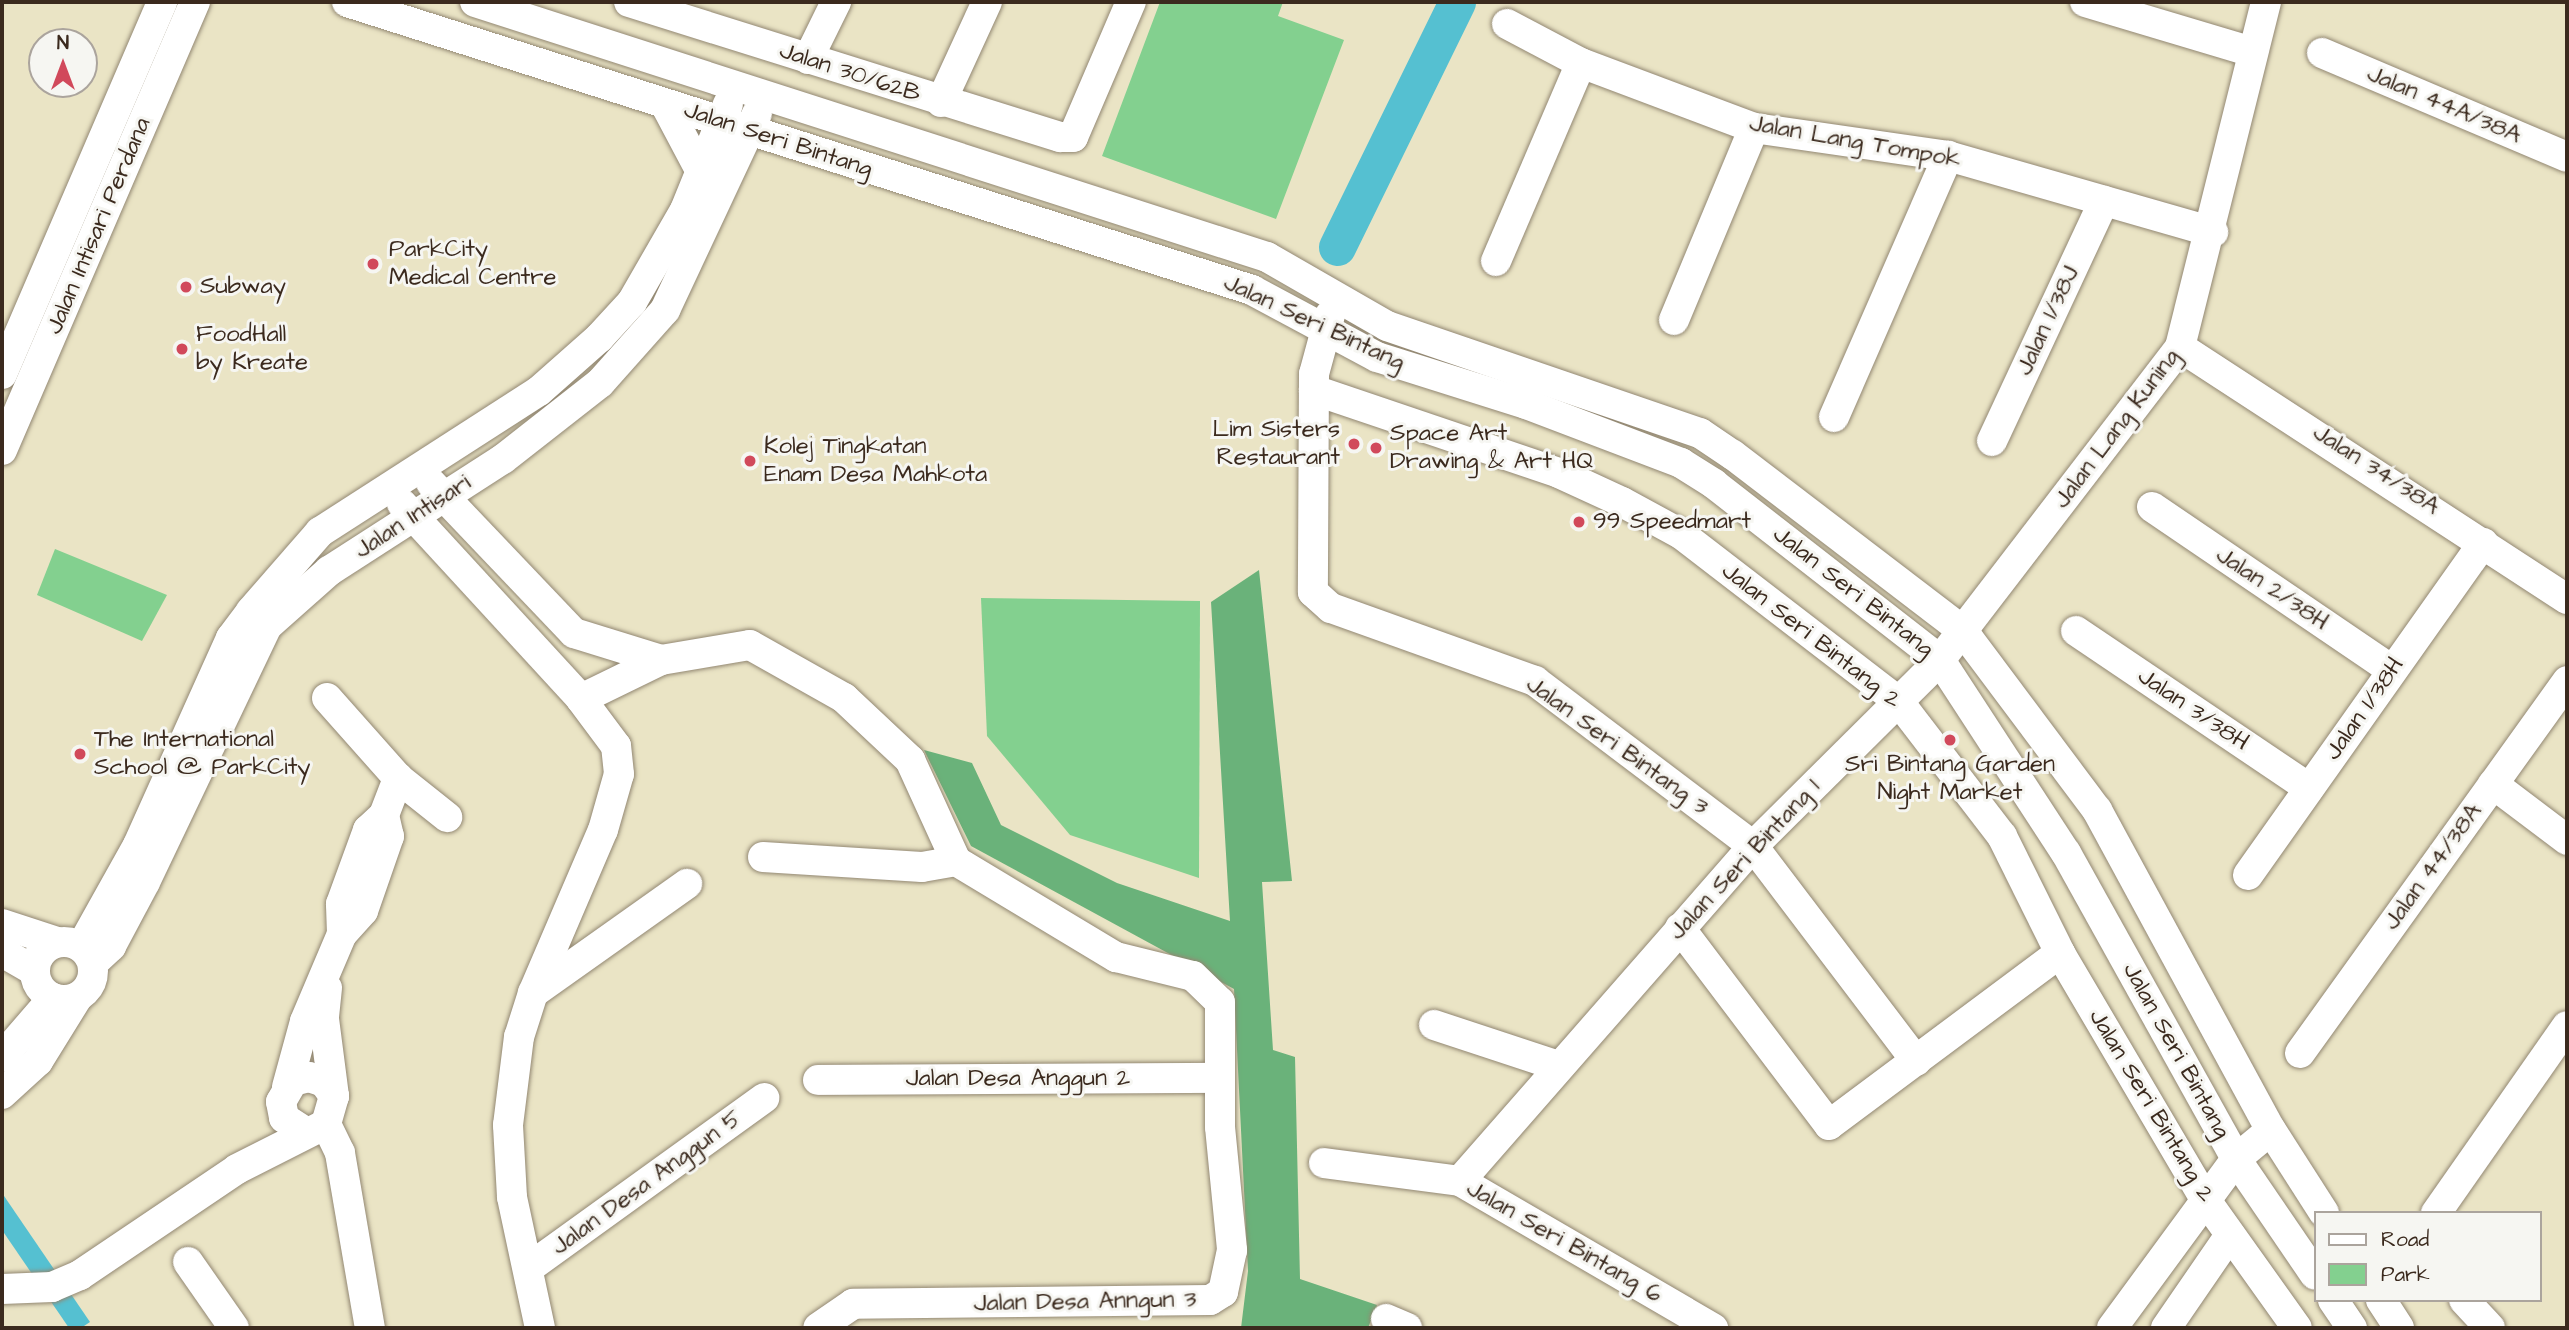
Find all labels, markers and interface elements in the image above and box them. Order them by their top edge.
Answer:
north arrow [28,28,98,98]
text: N [57,30,69,57]
street label: Jalan 30/62B [776,37,924,109]
street label: Jalan 44A/38A [2363,60,2525,150]
street label: Jalan Seri Bintang [680,96,876,184]
street label: Jalan Lang Tompok [1747,109,1963,175]
street label: Jalan Intisari Perdana [40,113,158,339]
place label: ParkCity Medical Centre [389,236,556,292]
marker: ParkCity Medical Centre [363,254,383,274]
street label: Jalan 1/38J [2010,262,2086,380]
street label: Jalan Seri Bintang [1219,268,1409,378]
place label: Subway [200,273,286,301]
marker: Subway [178,279,194,295]
place label: FoodHall by Kreate [196,321,308,377]
marker: FoodHall by Kreate [174,341,190,357]
street label: Jalan Lang Kuning [2048,344,2186,514]
place label: Lim Sisters Restaurant [1212,416,1340,472]
street label: Jalan 34/38A [2307,418,2445,522]
place label: Space Art Drawing & Art HQ [1390,420,1593,476]
place label: Kolej Tingkatan Enam Desa Mahkota [764,433,987,489]
marker: Lim Sisters Restaurant [1346,436,1362,452]
marker: Space Art Drawing & Art HQ [1368,440,1384,456]
marker: Kolej Tingkatan Enam Desa Mahkota [742,453,758,469]
street label: Jalan Intisari [350,469,476,565]
place label: 99 Speedmart [1593,508,1751,536]
marker: 99 Speedmart [1571,514,1587,530]
street label: Jalan Seri Bintang [1767,520,1939,664]
street label: Jalan 2/38H [2210,541,2334,637]
street label: Jalan Seri Bintang 2 [1716,557,1906,715]
street label: Jalan 1/38H [2319,652,2411,766]
street label: Jalan 3/38H [2132,662,2254,758]
street label: Jalan Seri Bintang 3 [1520,670,1714,822]
place label: The International School @ ParkCity [94,726,311,782]
marker: Sri Bintang Garden Night Market [1942,732,1958,748]
marker: The International School @ ParkCity [72,746,88,762]
place label: Sri Bintang Garden Night Market [1845,751,2055,807]
street label: Jalan Seri Bintang 1 [1663,774,1827,946]
street label: Jalan 44/38A [2377,798,2489,936]
street label: Jalan Seri Bintang [2116,958,2236,1144]
street label: Jalan Seri Bintang 2 [2082,1004,2220,1208]
street label: Jalan Desa Anggun 2 [906,1065,1130,1093]
street label: Jalan Desa Anggun 5 [546,1104,748,1262]
street label: Jalan Seri Bintang 6 [1461,1174,1667,1310]
legend [2314,1211,2541,1302]
text: Road [2381,1225,2429,1254]
text: Park [2381,1260,2430,1289]
street label: Jalan Desa Anngun 3 [973,1286,1197,1318]

